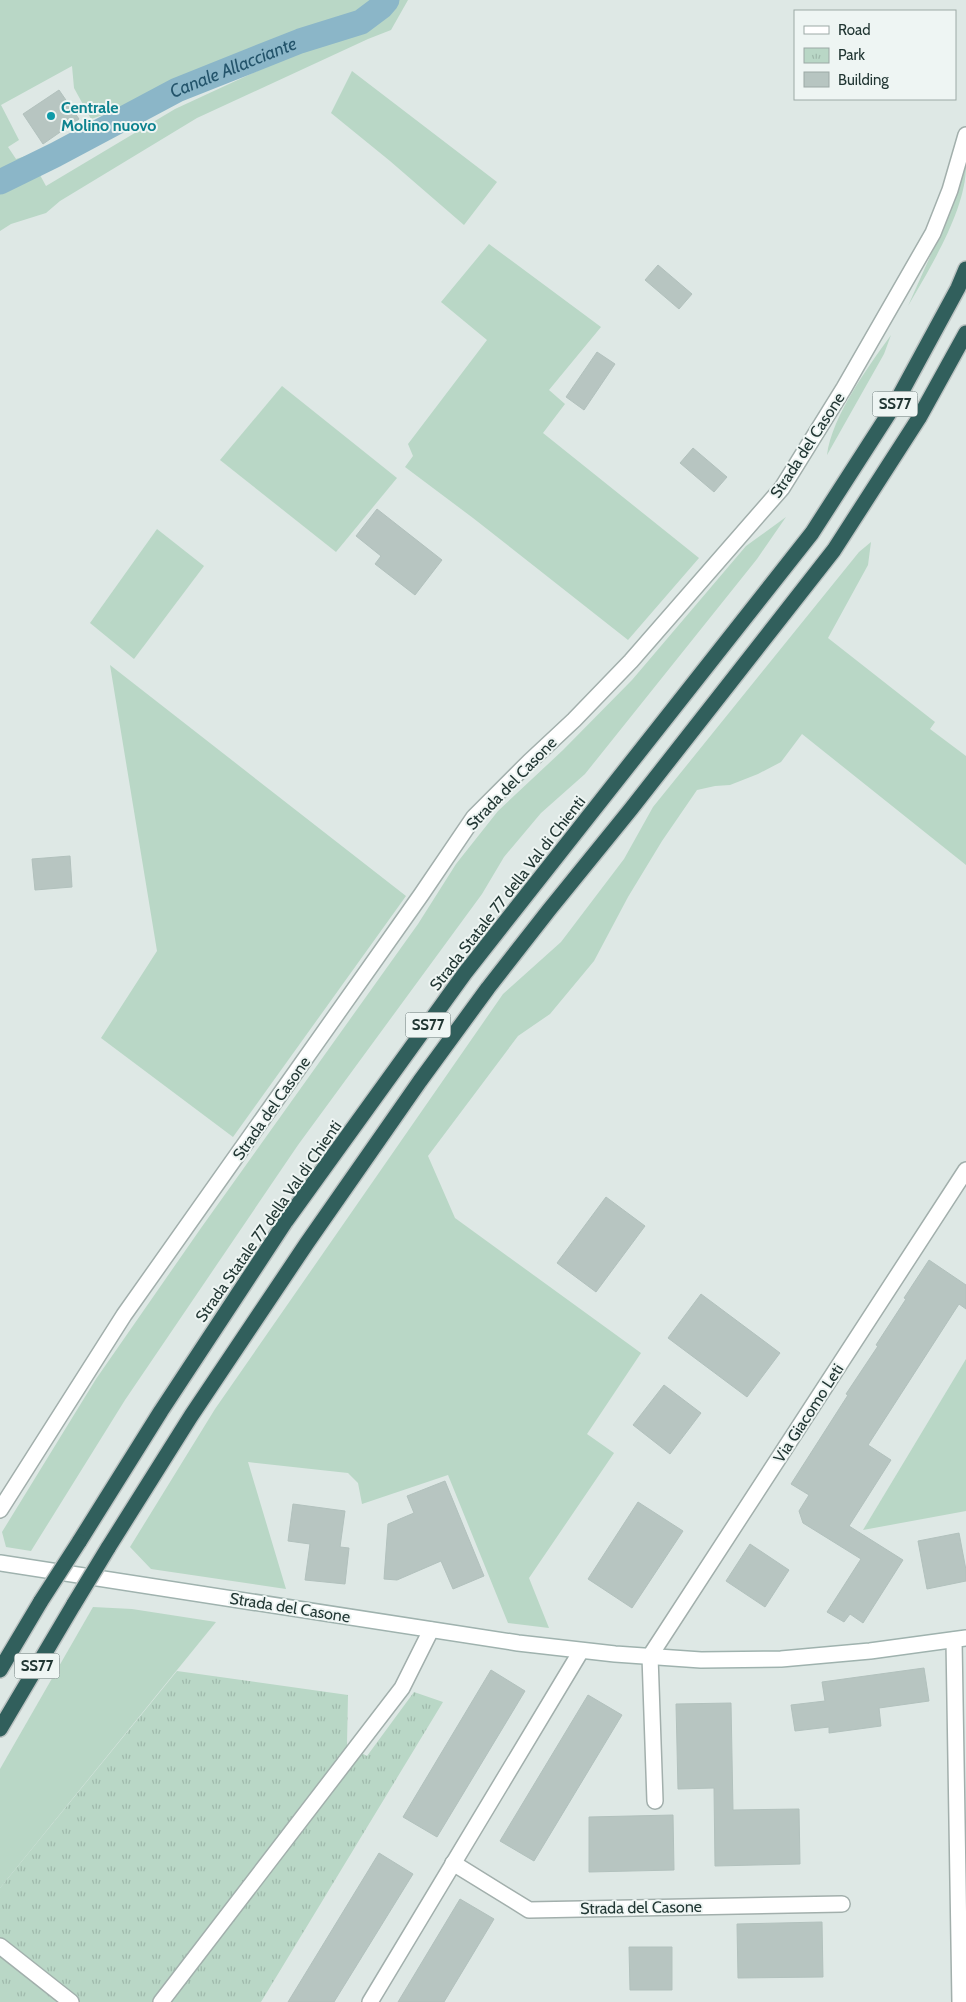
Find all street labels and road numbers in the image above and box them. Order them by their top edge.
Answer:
street label: Strada del Casone [766,389,849,502]
road number: SS77 [872,392,918,416]
street label: Strada del Casone [462,733,561,834]
street label: Strada Statale 77 della Val di Chienti [426,792,589,994]
road number: SS77 [406,1012,450,1038]
street label: Strada del Casone [229,1053,314,1164]
street label: Strada Statale 77 della Val di Chienti [191,1117,345,1326]
street label: Via Giacomo Leti [769,1360,847,1466]
street label: Strada del Casone [228,1589,352,1626]
road number: SS77 [15,1654,60,1678]
street label: Strada del Casone [580,1897,702,1918]

